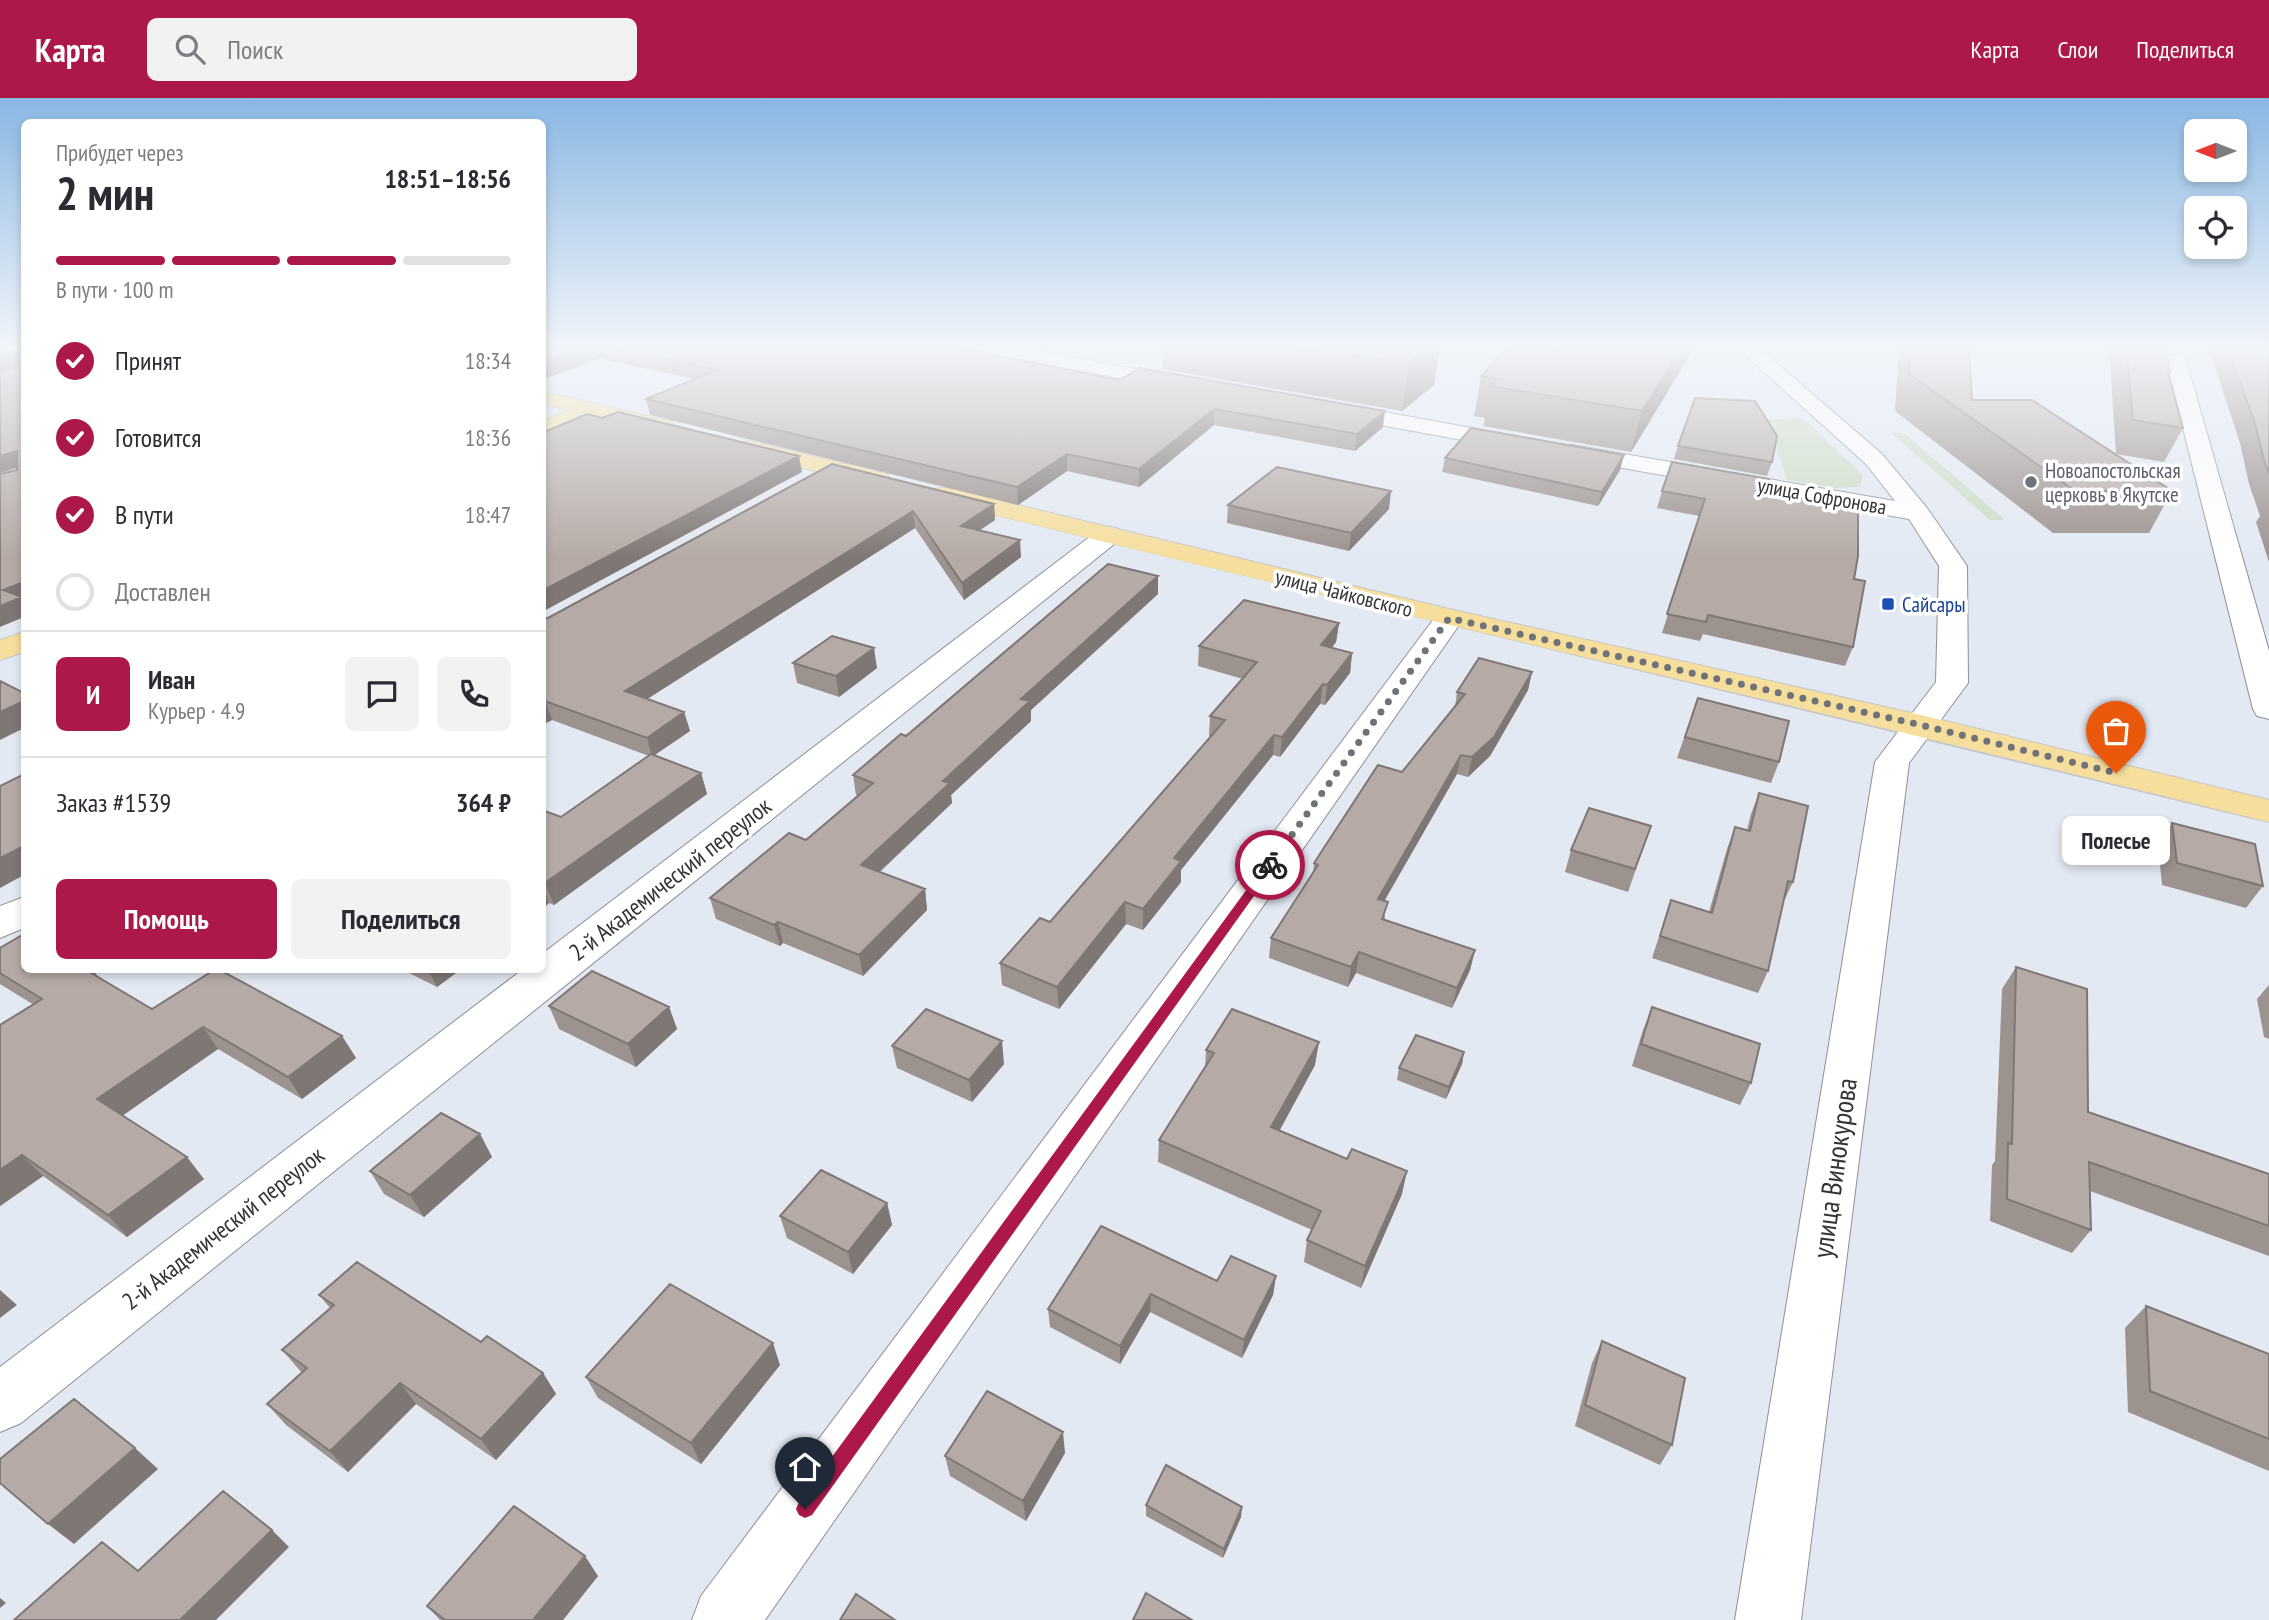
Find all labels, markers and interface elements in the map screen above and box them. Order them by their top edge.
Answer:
search box [147,18,637,81]
text: Карта [35,28,105,71]
icon: search [171,30,209,68]
text: Поиск [227,33,283,66]
text: Карта [1971,34,2019,65]
text: Слои [2057,34,2098,65]
text: Поделиться [2136,34,2234,65]
north arrow [2184,119,2247,182]
map controls [2184,119,2247,259]
text: Прибудет через [56,138,184,167]
text: 18:51–18:56 [384,162,511,195]
text: 2 мин [56,163,154,223]
button: locate [2184,196,2247,259]
text: В пути · 100 m [56,275,173,304]
icon: check [56,342,94,380]
text: Принят [115,344,181,377]
text: 18:34 [465,346,511,375]
icon: check [56,419,94,457]
text: Готовится [115,421,201,454]
text: 18:36 [465,423,511,452]
place label: Новоапостольская церковь в Якутске [2045,457,2181,508]
street label: улица Софронова [1755,471,1889,521]
marker: Новоапостольская церковь в Якутске [2023,474,2039,490]
icon: check [56,496,94,534]
text: В пути [115,498,174,531]
text: 18:47 [465,500,511,529]
street label: улица Чайковского [1273,563,1415,623]
text: Доставлен [115,575,211,608]
place label: Сайсары [1902,591,1966,618]
marker: Сайсары [1880,596,1896,612]
button: chat [345,657,419,731]
button: phone [437,657,511,731]
text: Иван [148,663,195,696]
text: И [86,678,100,711]
text: Курьер · 4.9 [148,696,245,725]
pin [2086,701,2146,773]
icon: bag [2097,712,2135,750]
text: Заказ #1539 [56,786,171,819]
text: 364 ₽ [456,786,511,819]
street label: 2-й Академический переулок [563,790,778,968]
callout: Полесье [2062,815,2170,864]
text: Полесье [2081,826,2151,855]
courier [1235,830,1305,900]
icon: bike [1251,846,1289,884]
button: Помощь [56,879,277,959]
button: Поделиться [291,879,511,959]
street label: улица Винокурова [1803,1076,1865,1260]
street label: 2-й Академический переулок [116,1139,331,1317]
pin [775,1437,835,1509]
icon: home [786,1448,824,1486]

